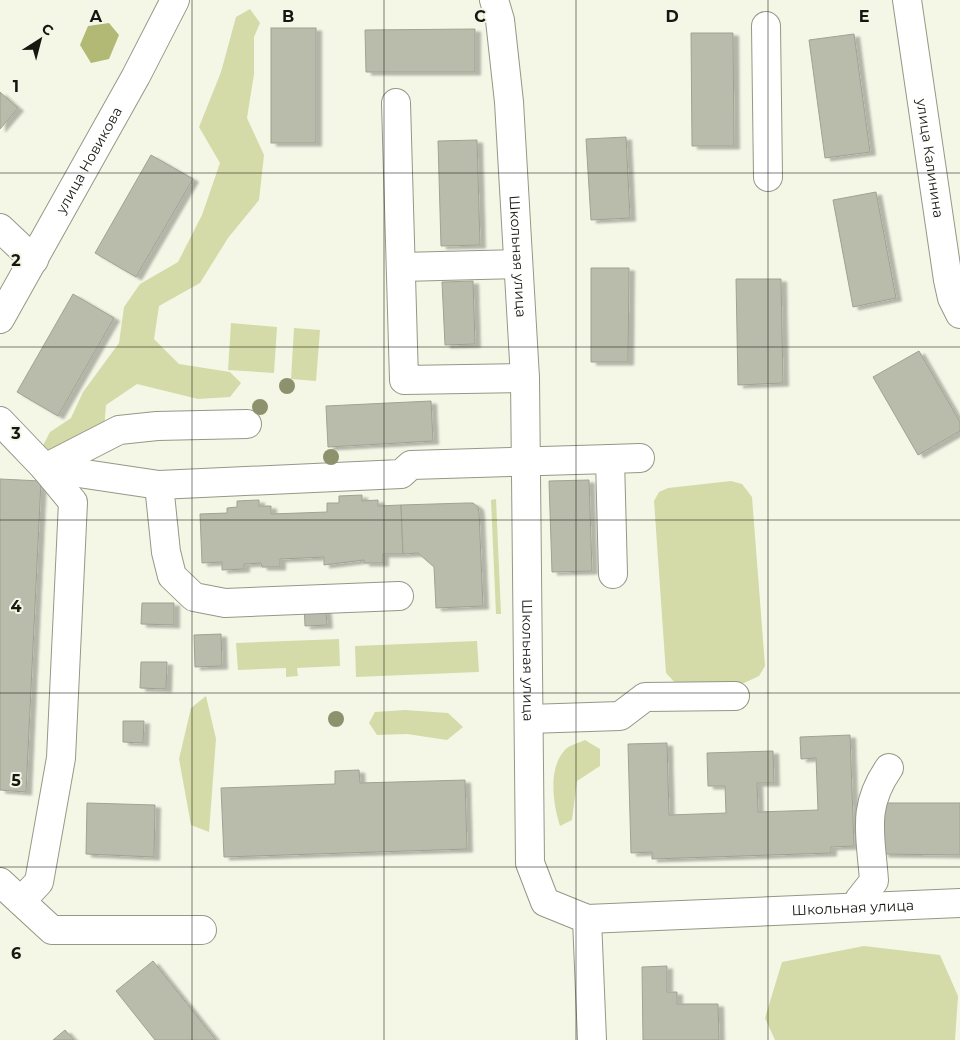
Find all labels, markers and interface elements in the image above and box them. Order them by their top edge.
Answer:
text: A [89,7,103,26]
text: B [282,7,294,26]
text: C [474,7,486,26]
text: D [665,7,679,26]
text: E [859,7,869,26]
north arrow [15,15,65,65]
text: С [38,19,57,40]
text: 1 [13,77,19,96]
street label: улица Калинина [912,96,948,219]
street label: улица Новикова [51,104,126,218]
street label: Школьная улица [505,195,530,318]
text: 2 [11,251,21,270]
text: 3 [10,424,21,443]
text: 4 [10,597,22,616]
street label: Школьная улица [518,599,538,721]
text: 5 [11,771,21,790]
street label: Школьная улица [791,896,914,919]
text: 6 [11,944,21,963]

